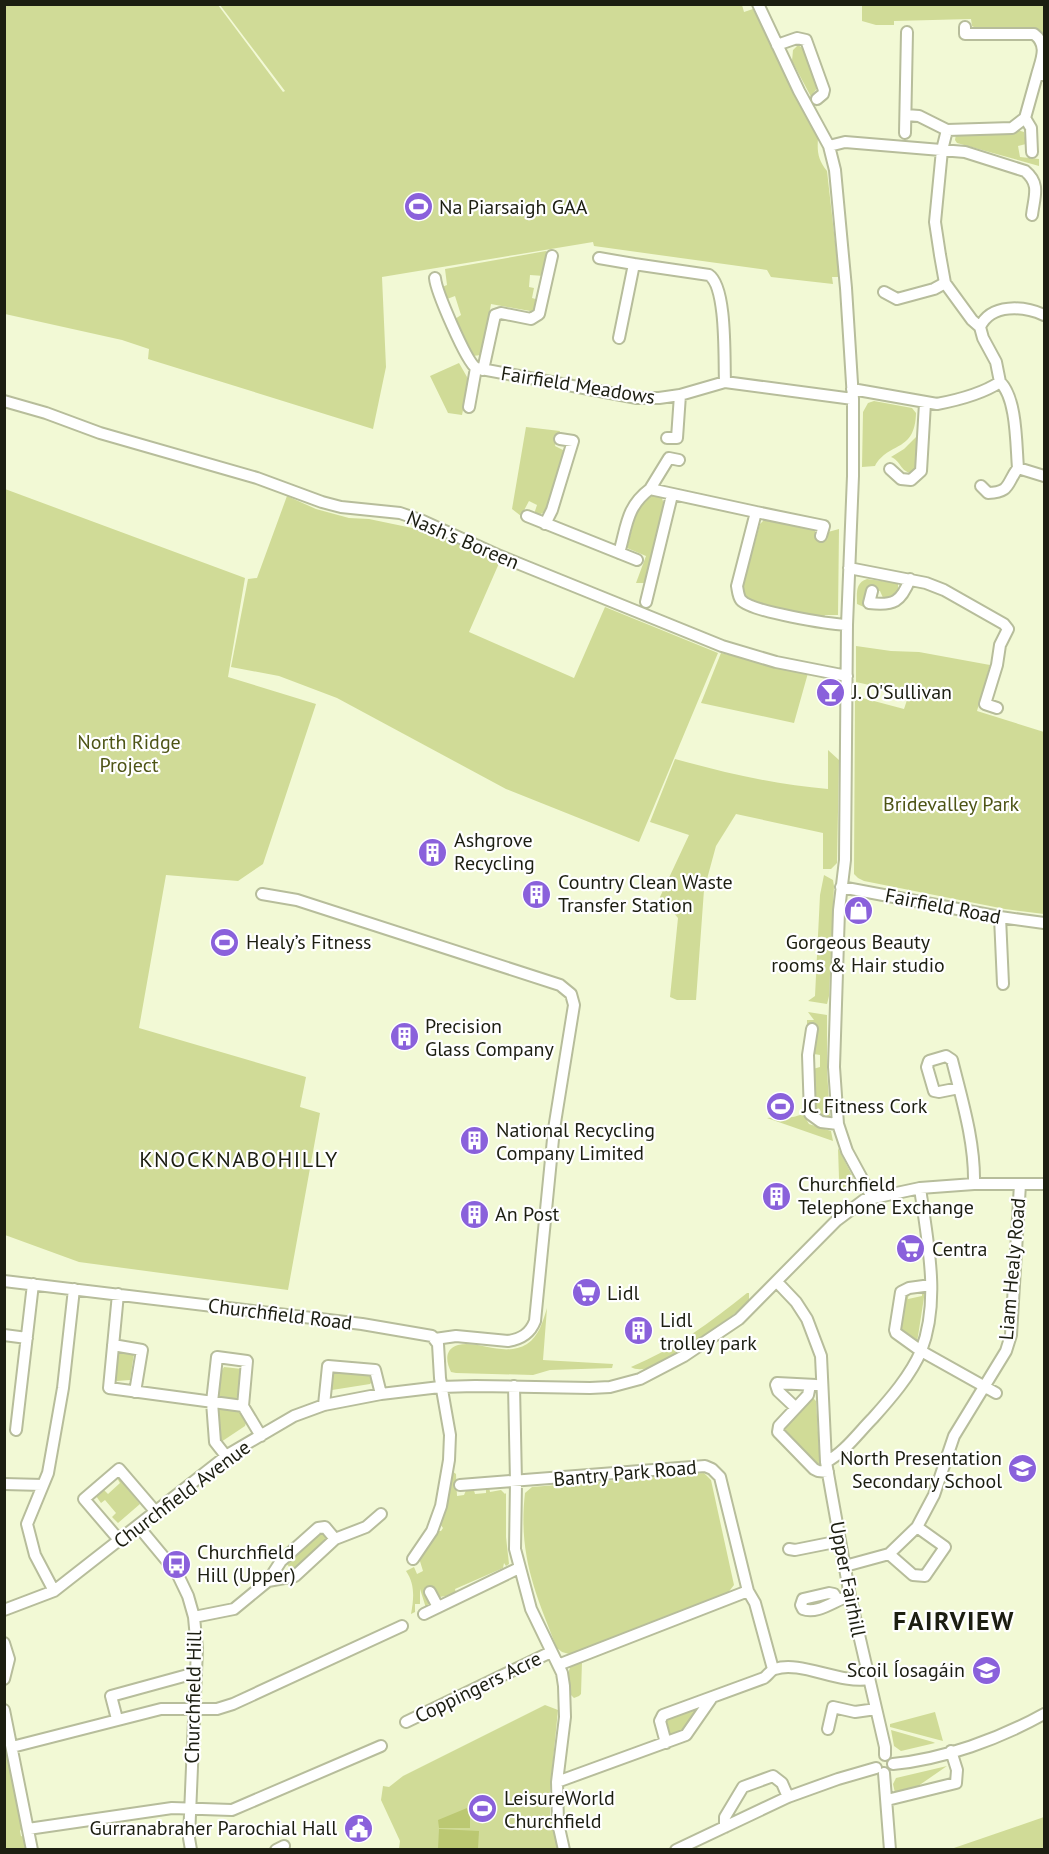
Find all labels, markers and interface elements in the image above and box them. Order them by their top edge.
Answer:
sports icon: Na Piarsaigh GAA [402,191,434,223]
place label: Na Piarsaigh GAA [439,194,588,220]
street label: Fairfield Meadows [499,360,657,410]
street label: Nash's Boreen [403,505,523,575]
bar icon: J. O'Sullivan [815,676,847,708]
place label: J. O'Sullivan [851,679,952,705]
park label: North Ridge Project [77,729,181,778]
park label: Bridevalley Park [883,791,1019,817]
place label: Ashgrove Recycling [454,827,535,876]
building icon: Ashgrove Recycling [417,836,449,868]
place label: Country Clean Waste Transfer Station [558,869,733,918]
building icon: Country Clean Waste Transfer Station [521,878,553,910]
street label: Fairfield Road [883,882,1003,930]
shop icon: Gorgeous Beauty rooms & Hair studio [842,895,874,927]
sports icon: Healy’s Fitness [209,926,241,958]
place label: Healy’s Fitness [246,929,372,955]
place label: Gorgeous Beauty rooms & Hair studio [771,929,945,978]
place label: Precision Glass Company [425,1013,555,1062]
building icon: Precision Glass Company [388,1021,420,1053]
sports icon: JC Fitness Cork [765,1090,797,1122]
place label: JC Fitness Cork [801,1093,928,1119]
place label: National Recycling Company Limited [496,1117,655,1166]
building icon: National Recycling Company Limited [459,1125,491,1157]
district label: KNOCKNABOHILLY [139,1145,339,1173]
place label: Churchfield Telephone Exchange [798,1171,974,1220]
building icon: Churchfield Telephone Exchange [761,1180,793,1212]
street label: Liam Healy Road [993,1197,1031,1341]
building icon: An Post [458,1198,490,1230]
place label: An Post [495,1201,560,1227]
supermarket icon: Centra [895,1233,927,1265]
place label: Centra [932,1236,987,1262]
supermarket icon: Lidl [570,1277,602,1309]
place label: Lidl [607,1280,639,1306]
street label: Churchfield Road [206,1292,354,1336]
place label: Lidl trolley park [660,1307,757,1356]
building icon: Lidl trolley park [623,1315,655,1347]
street label: Churchfield Avenue [108,1434,256,1554]
place label: North Presentation Secondary School [840,1445,1002,1494]
school or university icon: North Presentation Secondary School [1007,1453,1039,1485]
street label: Bantry Park Road [552,1454,698,1492]
street label: Upper Fairhill [824,1519,872,1639]
place label: Churchfield Hill (Upper) [197,1539,296,1588]
bus stop icon: Churchfield Hill (Upper) [160,1548,192,1580]
district label: FAIRVIEW [893,1604,1015,1637]
street label: Churchfield Hill [179,1630,207,1764]
street label: Coppingers Acre [410,1645,546,1729]
school or university icon: Scoil Íosagáin [970,1654,1002,1686]
place label: Scoil Íosagáin [847,1657,965,1683]
place label: LeisureWorld Churchfield [504,1785,615,1834]
sports icon: LeisureWorld Churchfield [467,1793,499,1825]
public building icon: Gurranabraher Parochial Hall [342,1812,374,1844]
place label: Gurranabraher Parochial Hall [89,1815,337,1841]

